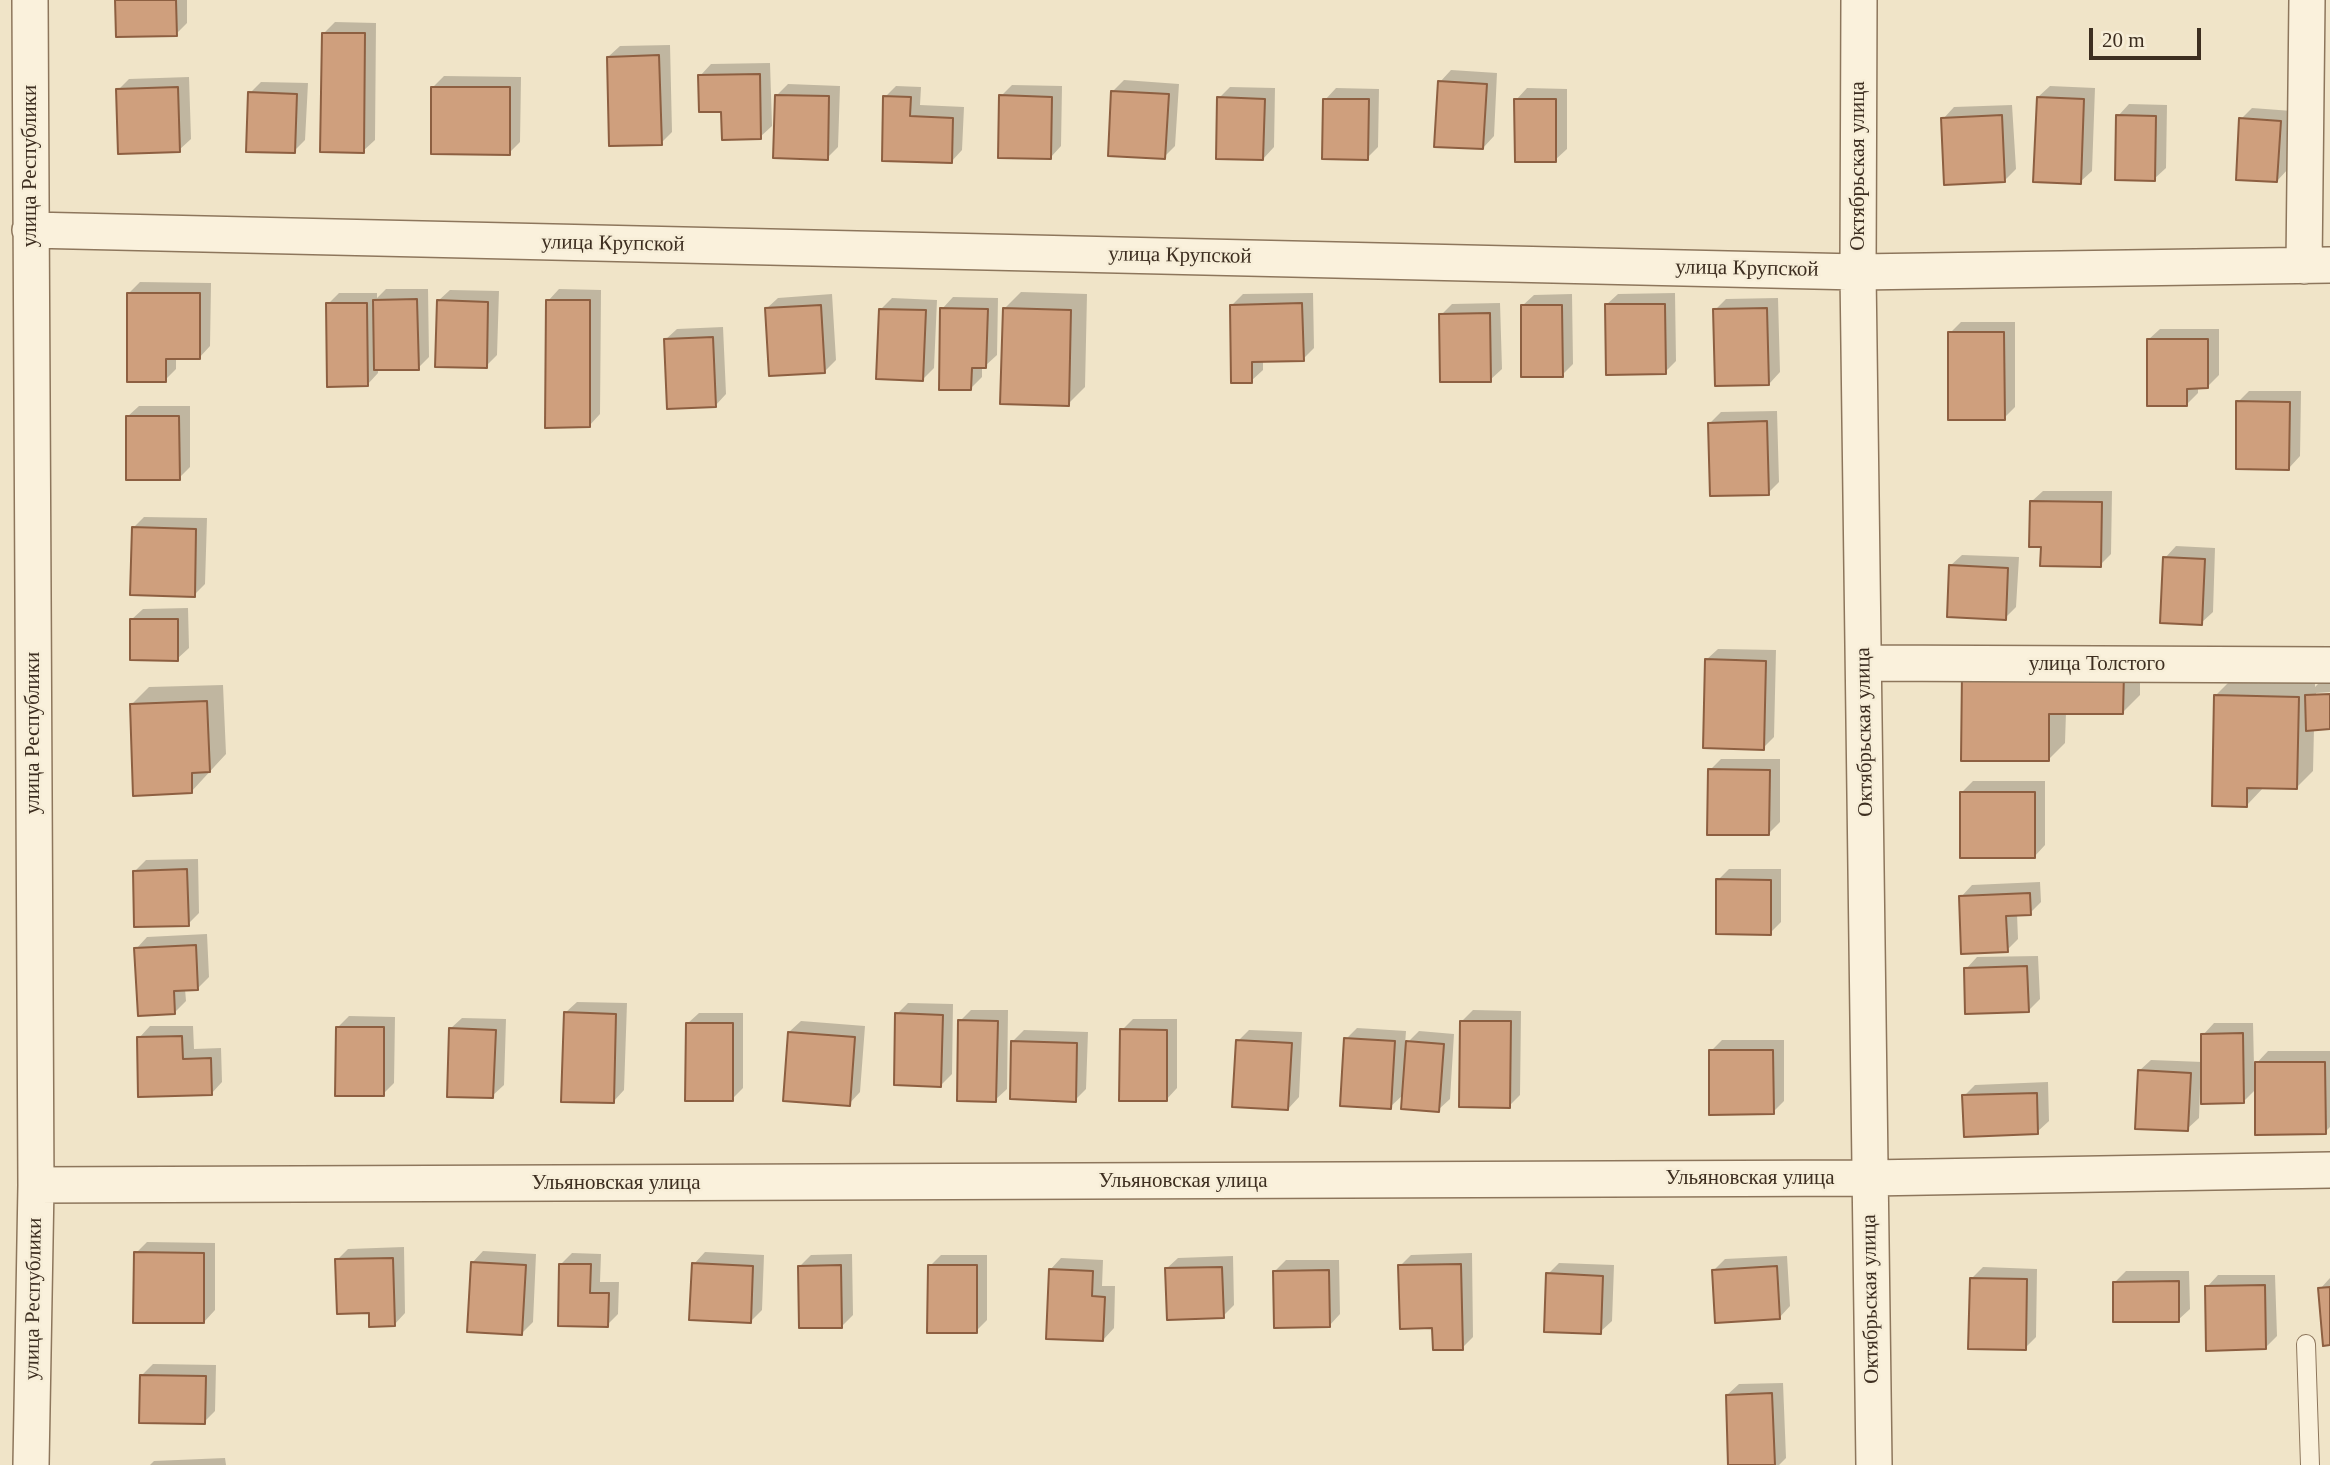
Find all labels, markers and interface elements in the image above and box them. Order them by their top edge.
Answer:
scale bar [2092,14,2204,58]
text: 20 m [2102,28,2145,52]
street label: Октябрьская улица [1845,81,1871,251]
street label: улица Республики [17,85,43,247]
street label: улица Крупской [541,230,685,258]
street label: улица Крупской [1108,242,1252,270]
street label: улица Крупской [1675,255,1819,283]
street label: Октябрьская улица [1851,647,1879,817]
street label: улица Толстого [2029,651,2165,677]
street label: улица Республики [20,652,46,814]
street label: Ульяновская улица [1665,1165,1835,1191]
street label: Ульяновская улица [1098,1168,1268,1194]
street label: Ульяновская улица [531,1170,701,1196]
street label: Октябрьская улица [1857,1214,1885,1384]
street label: улица Республики [20,1218,48,1380]

